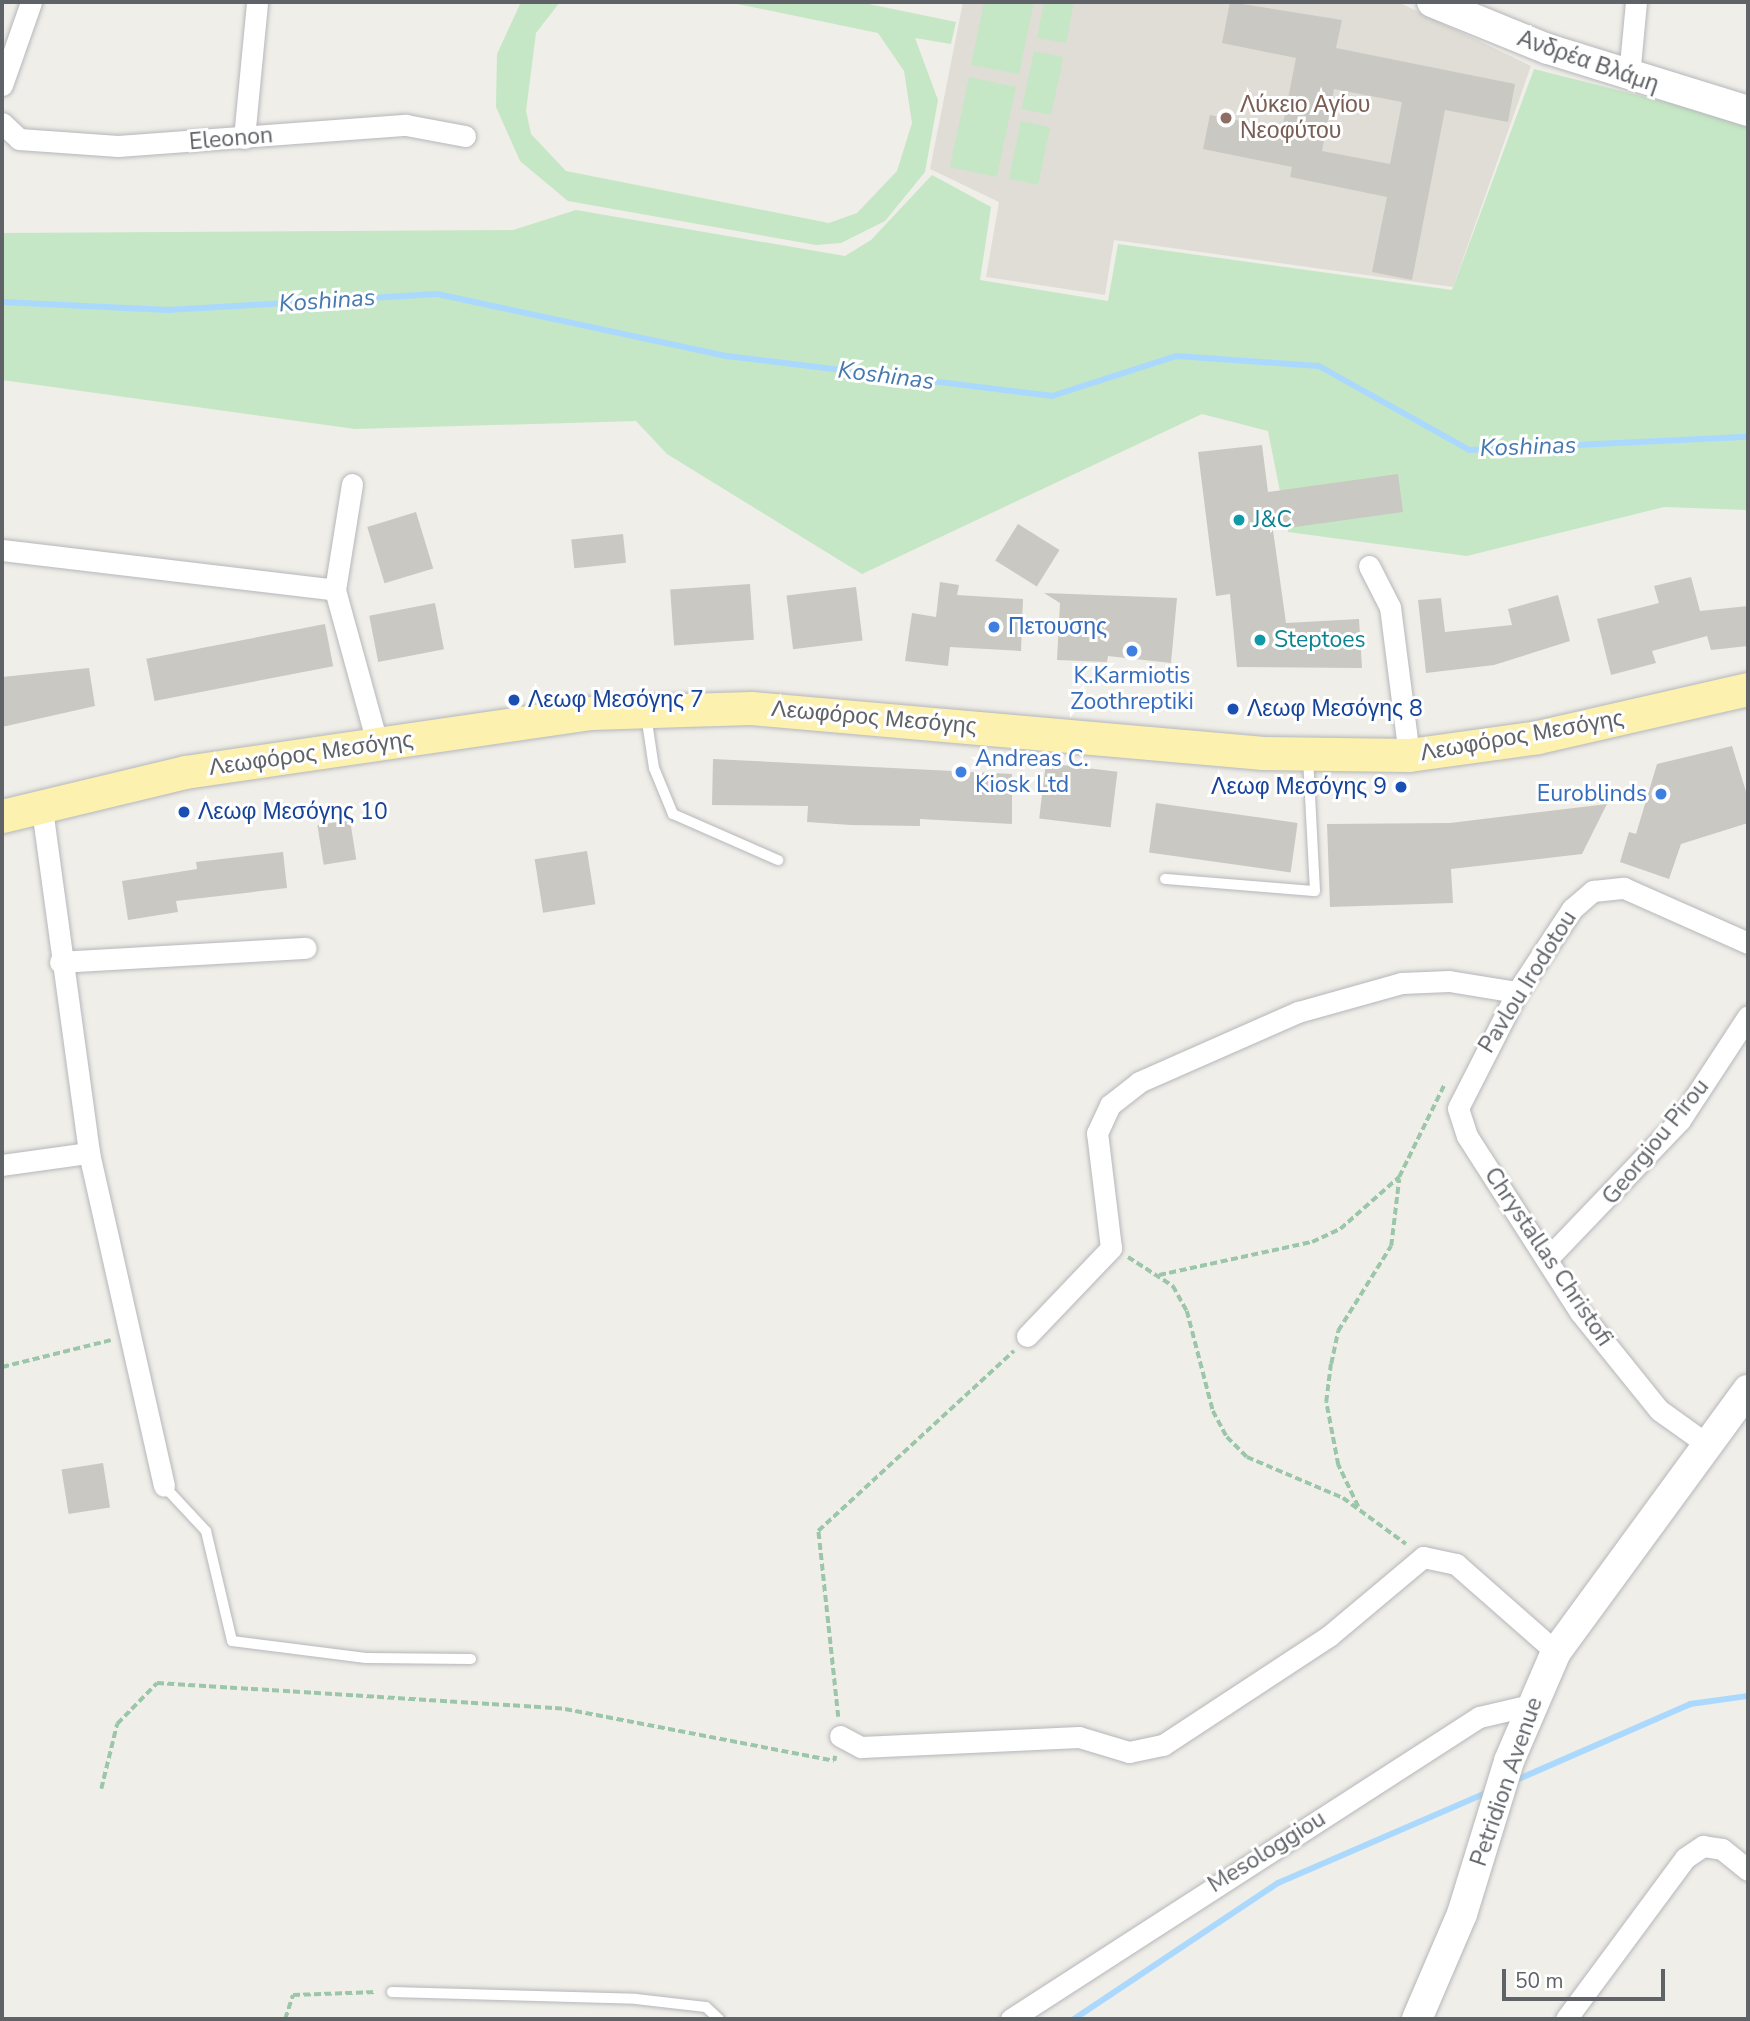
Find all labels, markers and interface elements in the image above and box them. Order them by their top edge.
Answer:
street label: Ανδρέα Βλάμη [1514,25,1662,99]
place label: Λύκειο Αγίου Νεοφύτου [1240,91,1370,145]
marker: Λύκειο Αγίου Νεοφύτου [1218,110,1234,126]
street label: Eleonon [188,122,274,156]
water label: Koshinas [278,283,376,319]
water label: Koshinas [836,356,936,396]
water label: Koshinas [1479,431,1577,463]
place label: J&C [1253,506,1292,534]
marker: J&C [1231,512,1247,528]
place label: Πετουσης [1008,613,1107,641]
marker: Πετουσης [986,619,1002,635]
place label: Steptoes [1274,626,1366,654]
marker: Steptoes [1252,632,1268,648]
marker: K.Karmiotis Zoothreptiki [1124,643,1140,659]
place label: K.Karmiotis Zoothreptiki [1070,662,1194,716]
place label: Λεωφ Μεσόγης 7 [528,686,704,714]
marker: Λεωφ Μεσόγης 7 [506,692,522,708]
street label: Λεωφόρος Μεσόγης [770,695,978,741]
place label: Λεωφ Μεσόγης 8 [1247,695,1423,723]
marker: Λεωφ Μεσόγης 8 [1225,701,1241,717]
street label: Λεωφόρος Μεσόγης [1418,705,1626,767]
street label: Λεωφόρος Μεσόγης [207,726,415,782]
place label: Andreas C. Kiosk Ltd [975,745,1089,799]
marker: Andreas C. Kiosk Ltd [953,764,969,780]
place label: Λεωφ Μεσόγης 9 [1211,773,1387,801]
marker: Λεωφ Μεσόγης 9 [1393,779,1409,795]
place label: Euroblinds [1537,780,1647,808]
marker: Euroblinds [1653,786,1669,802]
place label: Λεωφ Μεσόγης 10 [198,798,388,826]
marker: Λεωφ Μεσόγης 10 [176,804,192,820]
street label: Pavlou Irodotou [1473,906,1583,1058]
street label: Georgiou Pirou [1597,1074,1715,1210]
street label: Chrystallas Christofi [1478,1162,1618,1352]
street label: Petridion Avenue [1465,1694,1549,1870]
street label: Mesologgiou [1203,1805,1331,1899]
scale bar [1505,1954,1668,1998]
text: 50 m [1515,1967,1564,1995]

